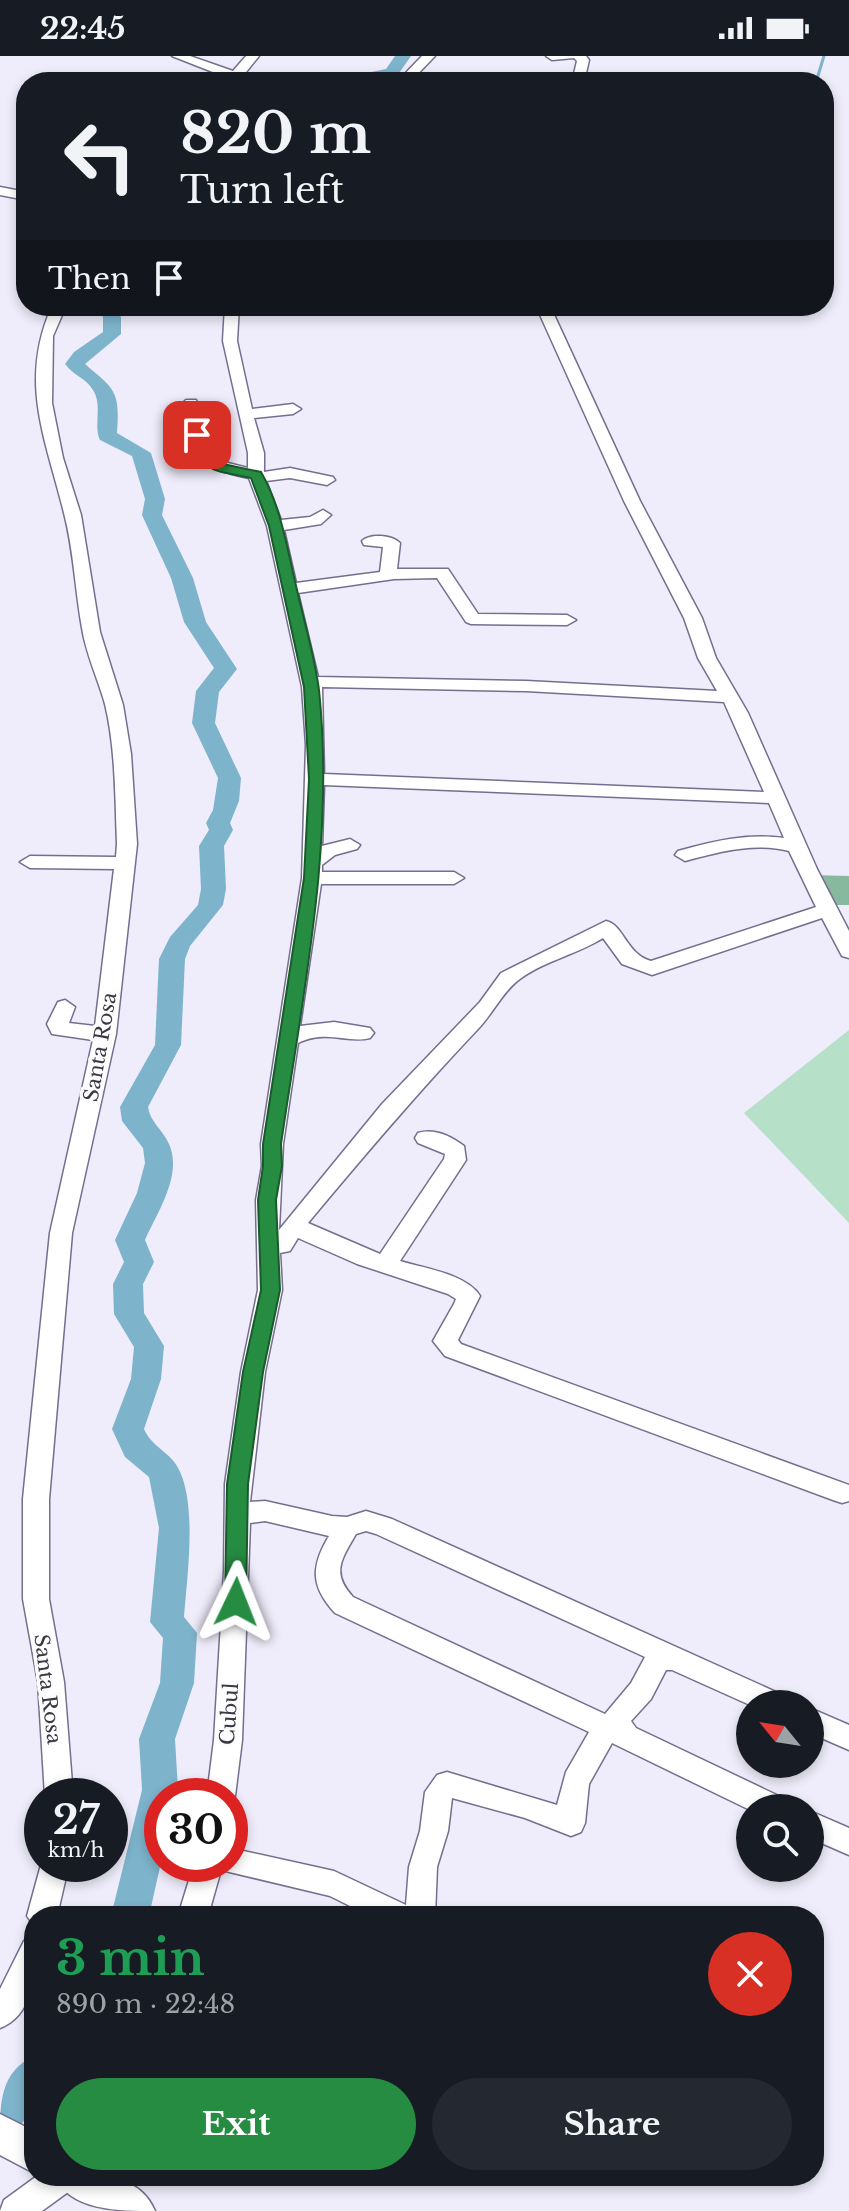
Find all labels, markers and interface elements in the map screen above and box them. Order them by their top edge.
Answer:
text: 22:45 [40,10,125,47]
text: 820 m [180,99,371,168]
icon: left [48,104,152,208]
text: Turn left [180,168,344,213]
icon: arrive [147,256,191,300]
text: Then [48,260,131,297]
pin [163,401,231,469]
icon: arrive [175,413,219,457]
street label: Santa Rosa [79,989,122,1104]
position arrow [194,1560,278,1644]
street label: Santa Rosa [29,1633,67,1746]
street label: Cubul [215,1682,243,1746]
north arrow [736,1690,824,1778]
map controls [736,1690,824,1882]
speed limit sign: 30 [144,1778,248,1882]
button: search [736,1794,824,1882]
text: 27 [53,1795,99,1845]
text: km/h [48,1838,104,1862]
text: 3 min [56,1928,205,1988]
button: close [708,1932,792,2016]
text: 890 m · 22:48 [56,1988,235,2020]
button: Exit [56,2078,416,2170]
button: Share [432,2078,792,2170]

